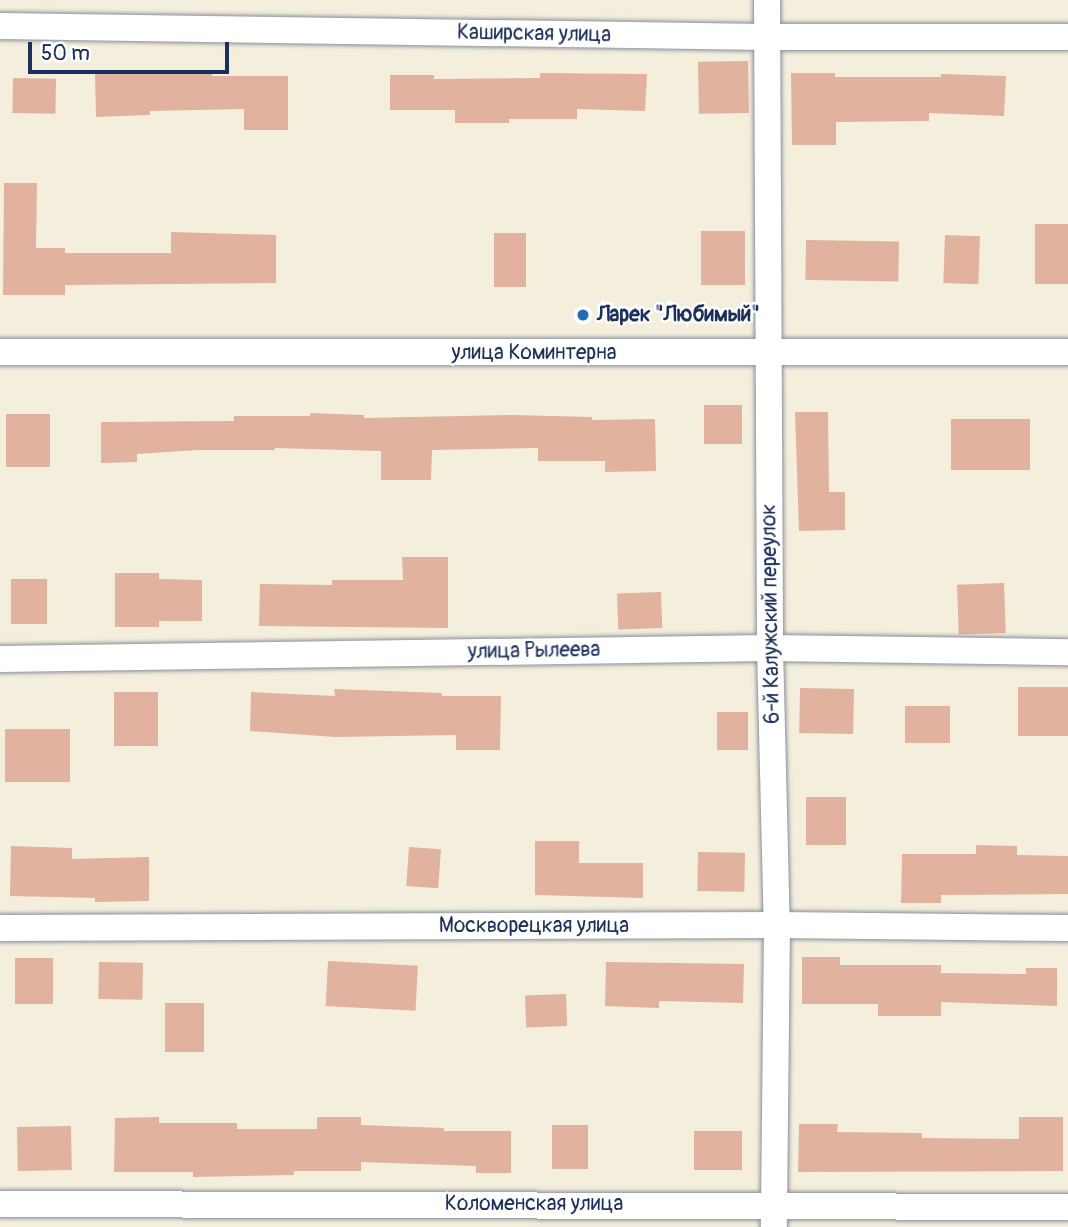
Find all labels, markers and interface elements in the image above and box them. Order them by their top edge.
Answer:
street label: Каширская улица [457,20,611,48]
scale bar [32,28,233,72]
text: 50 m [41,40,90,67]
place label: Ларек "Любимый" [597,302,760,328]
marker: Ларек "Любимый" [575,307,591,323]
street label: улица Коминтерна [452,340,616,366]
street label: 6-й Калужский переулок [756,504,786,724]
street label: улица Рылеева [467,637,601,665]
street label: Москворецкая улица [439,913,629,939]
street label: Коломенская улица [445,1191,623,1217]

